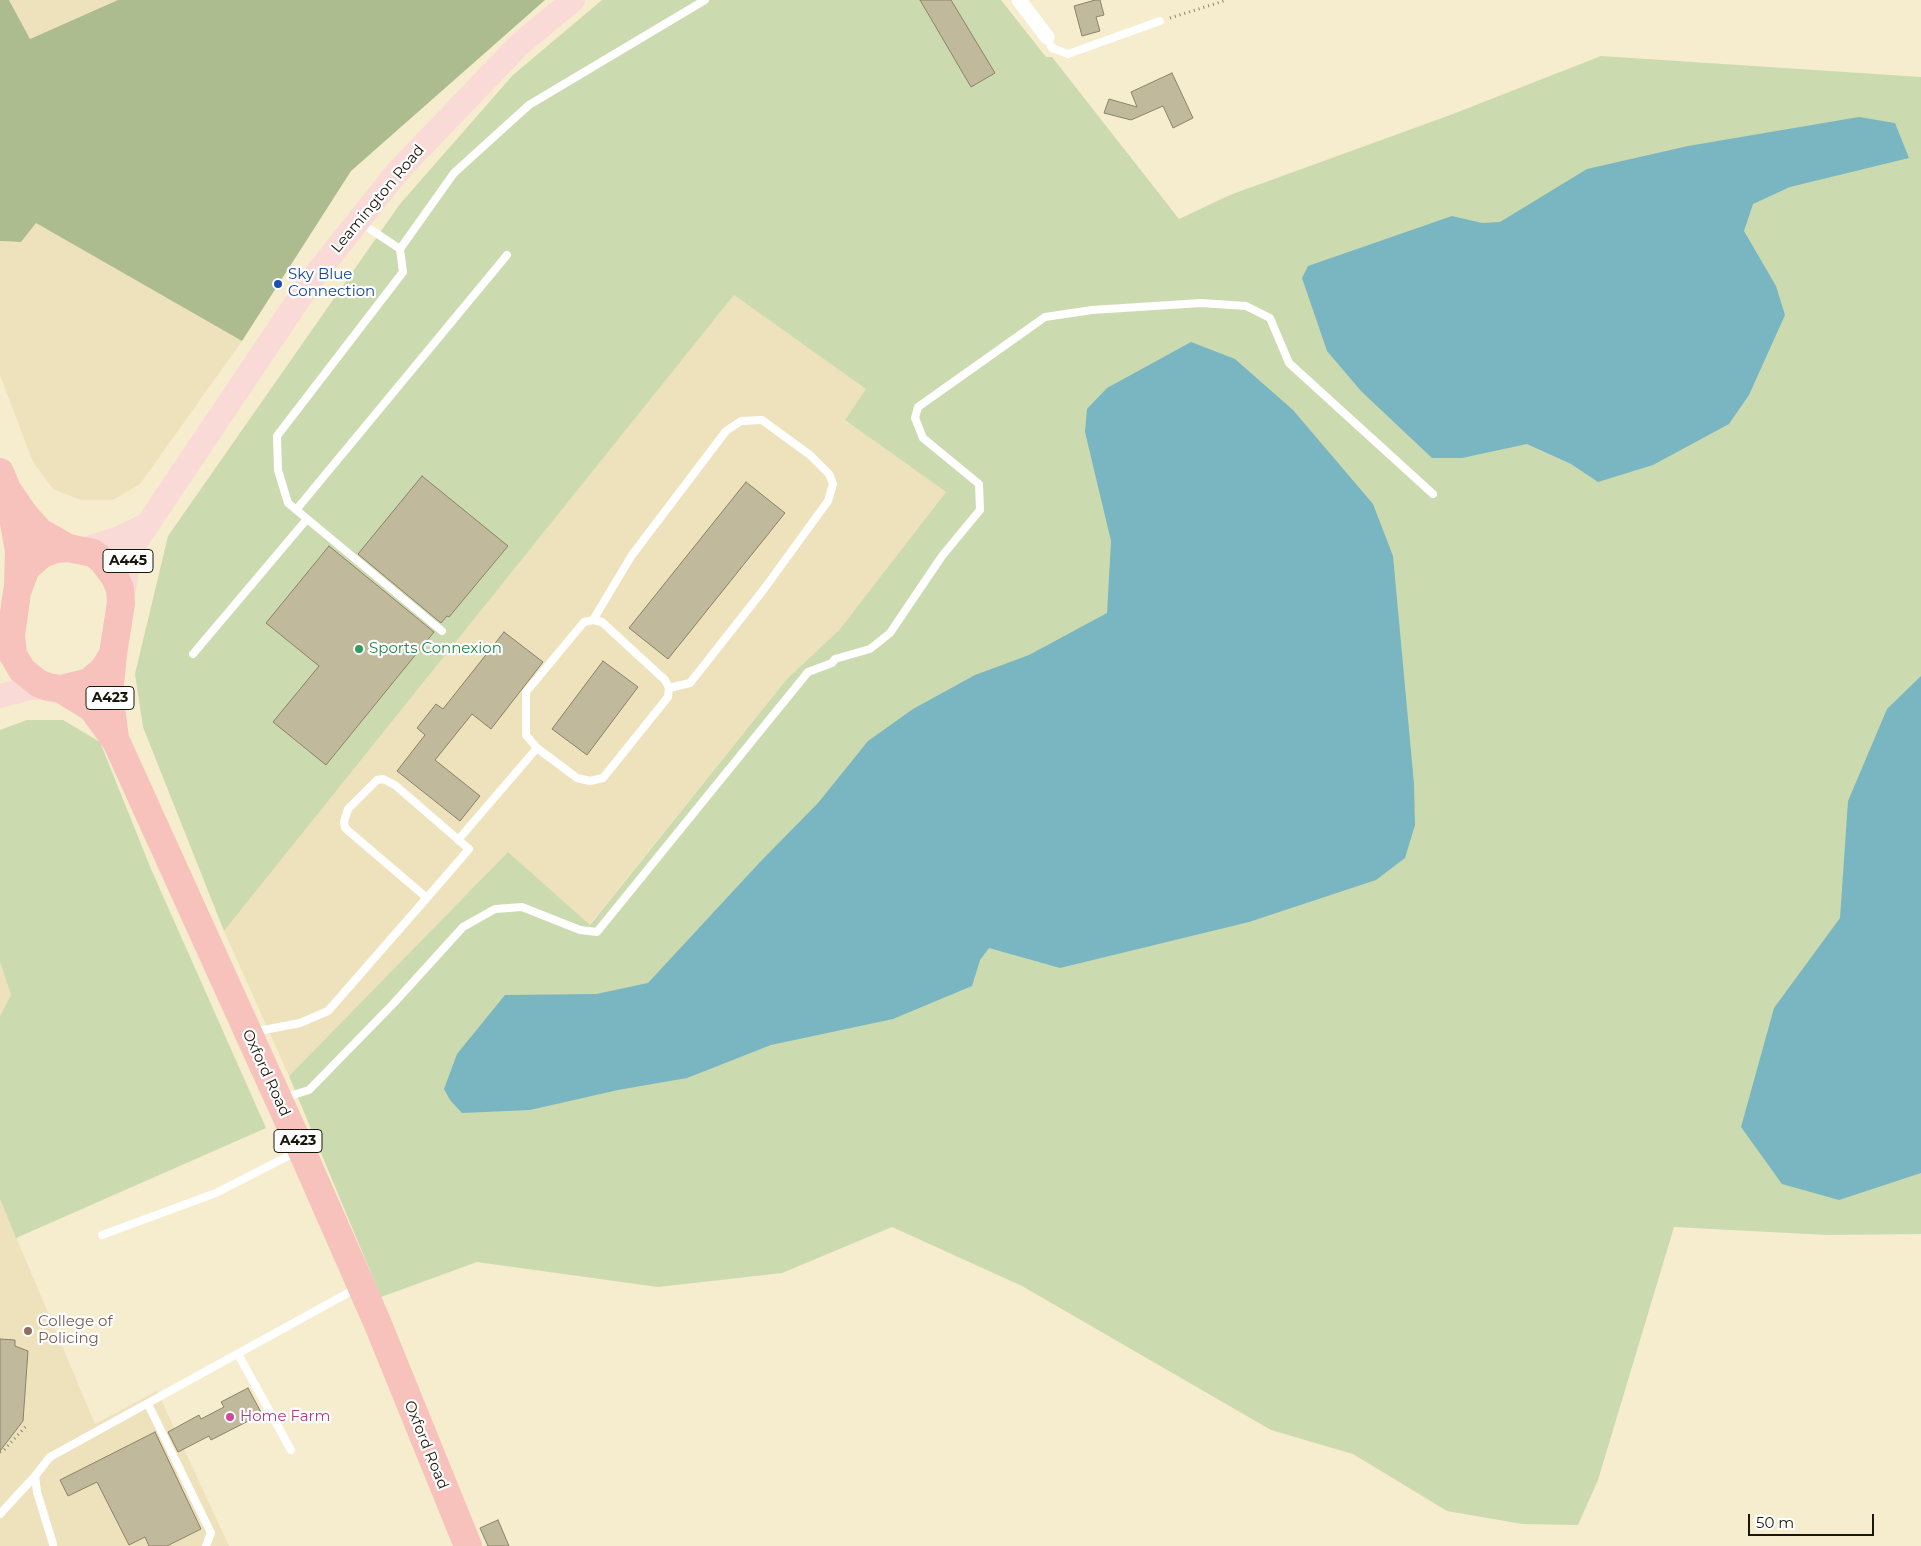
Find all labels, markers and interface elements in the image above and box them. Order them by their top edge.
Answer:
street label: Leamington Road [328,141,428,257]
place label: Sky Blue Connection [288,266,375,301]
marker: Sky Blue Connection [272,278,284,290]
road number: A445 [103,550,153,572]
place label: Sports Connexion [369,640,502,658]
marker: Sports Connexion [353,643,365,655]
road number: A423 [86,686,134,710]
street label: Oxford Road [238,1027,294,1119]
road number: A423 [274,1130,322,1152]
place label: College of Policing [38,1313,113,1348]
marker: College of Policing [22,1325,34,1337]
street label: Oxford Road [400,1398,452,1492]
place label: Home Farm [240,1408,330,1426]
marker: Home Farm [224,1411,236,1423]
scale bar [1751,1504,1877,1536]
text: 50 m [1756,1513,1794,1532]

